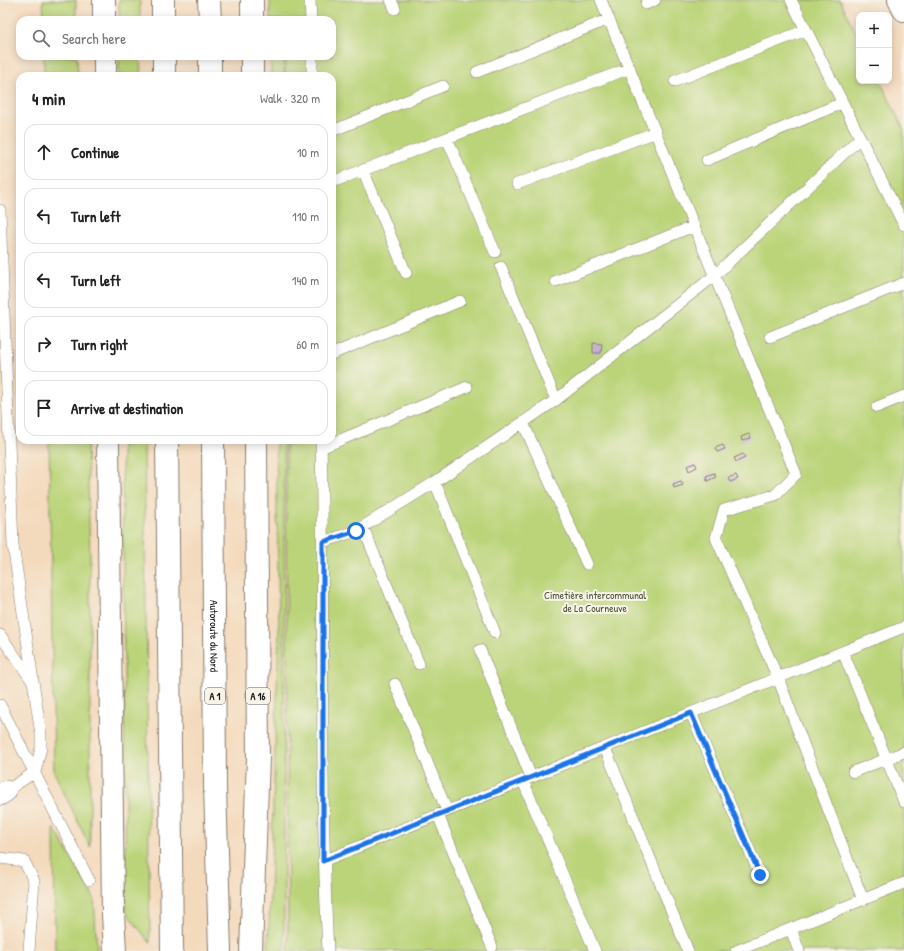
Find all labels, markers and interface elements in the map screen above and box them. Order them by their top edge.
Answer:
map controls [856,12,892,84]
button: + [856,12,892,48]
search box [16,16,336,60]
icon: search [30,27,52,49]
text: Search here [62,28,126,49]
button: − [856,48,892,84]
text: 4 min [32,87,65,110]
text: Walk · 320 m [260,89,320,107]
icon: ahead [33,141,55,163]
text: Continue [71,142,119,163]
text: 10 m [297,143,319,161]
icon: left [33,205,55,227]
text: Turn left [71,206,121,227]
text: 110 m [292,207,319,225]
icon: left [33,269,55,291]
text: Turn left [71,270,121,291]
text: 140 m [292,271,319,289]
icon: right [33,333,55,355]
text: Turn right [71,334,127,355]
text: 60 m [296,335,319,353]
icon: arrive [33,397,55,419]
text: Arrive at destination [71,398,183,419]
route start [347,522,365,540]
park label: Cimetière intercommunal de La Courneuve [544,588,646,615]
street label: Autoroute du Nord [207,600,221,673]
road number: A 1 [205,688,225,704]
road number: A 16 [246,688,270,704]
route end [751,866,769,884]

